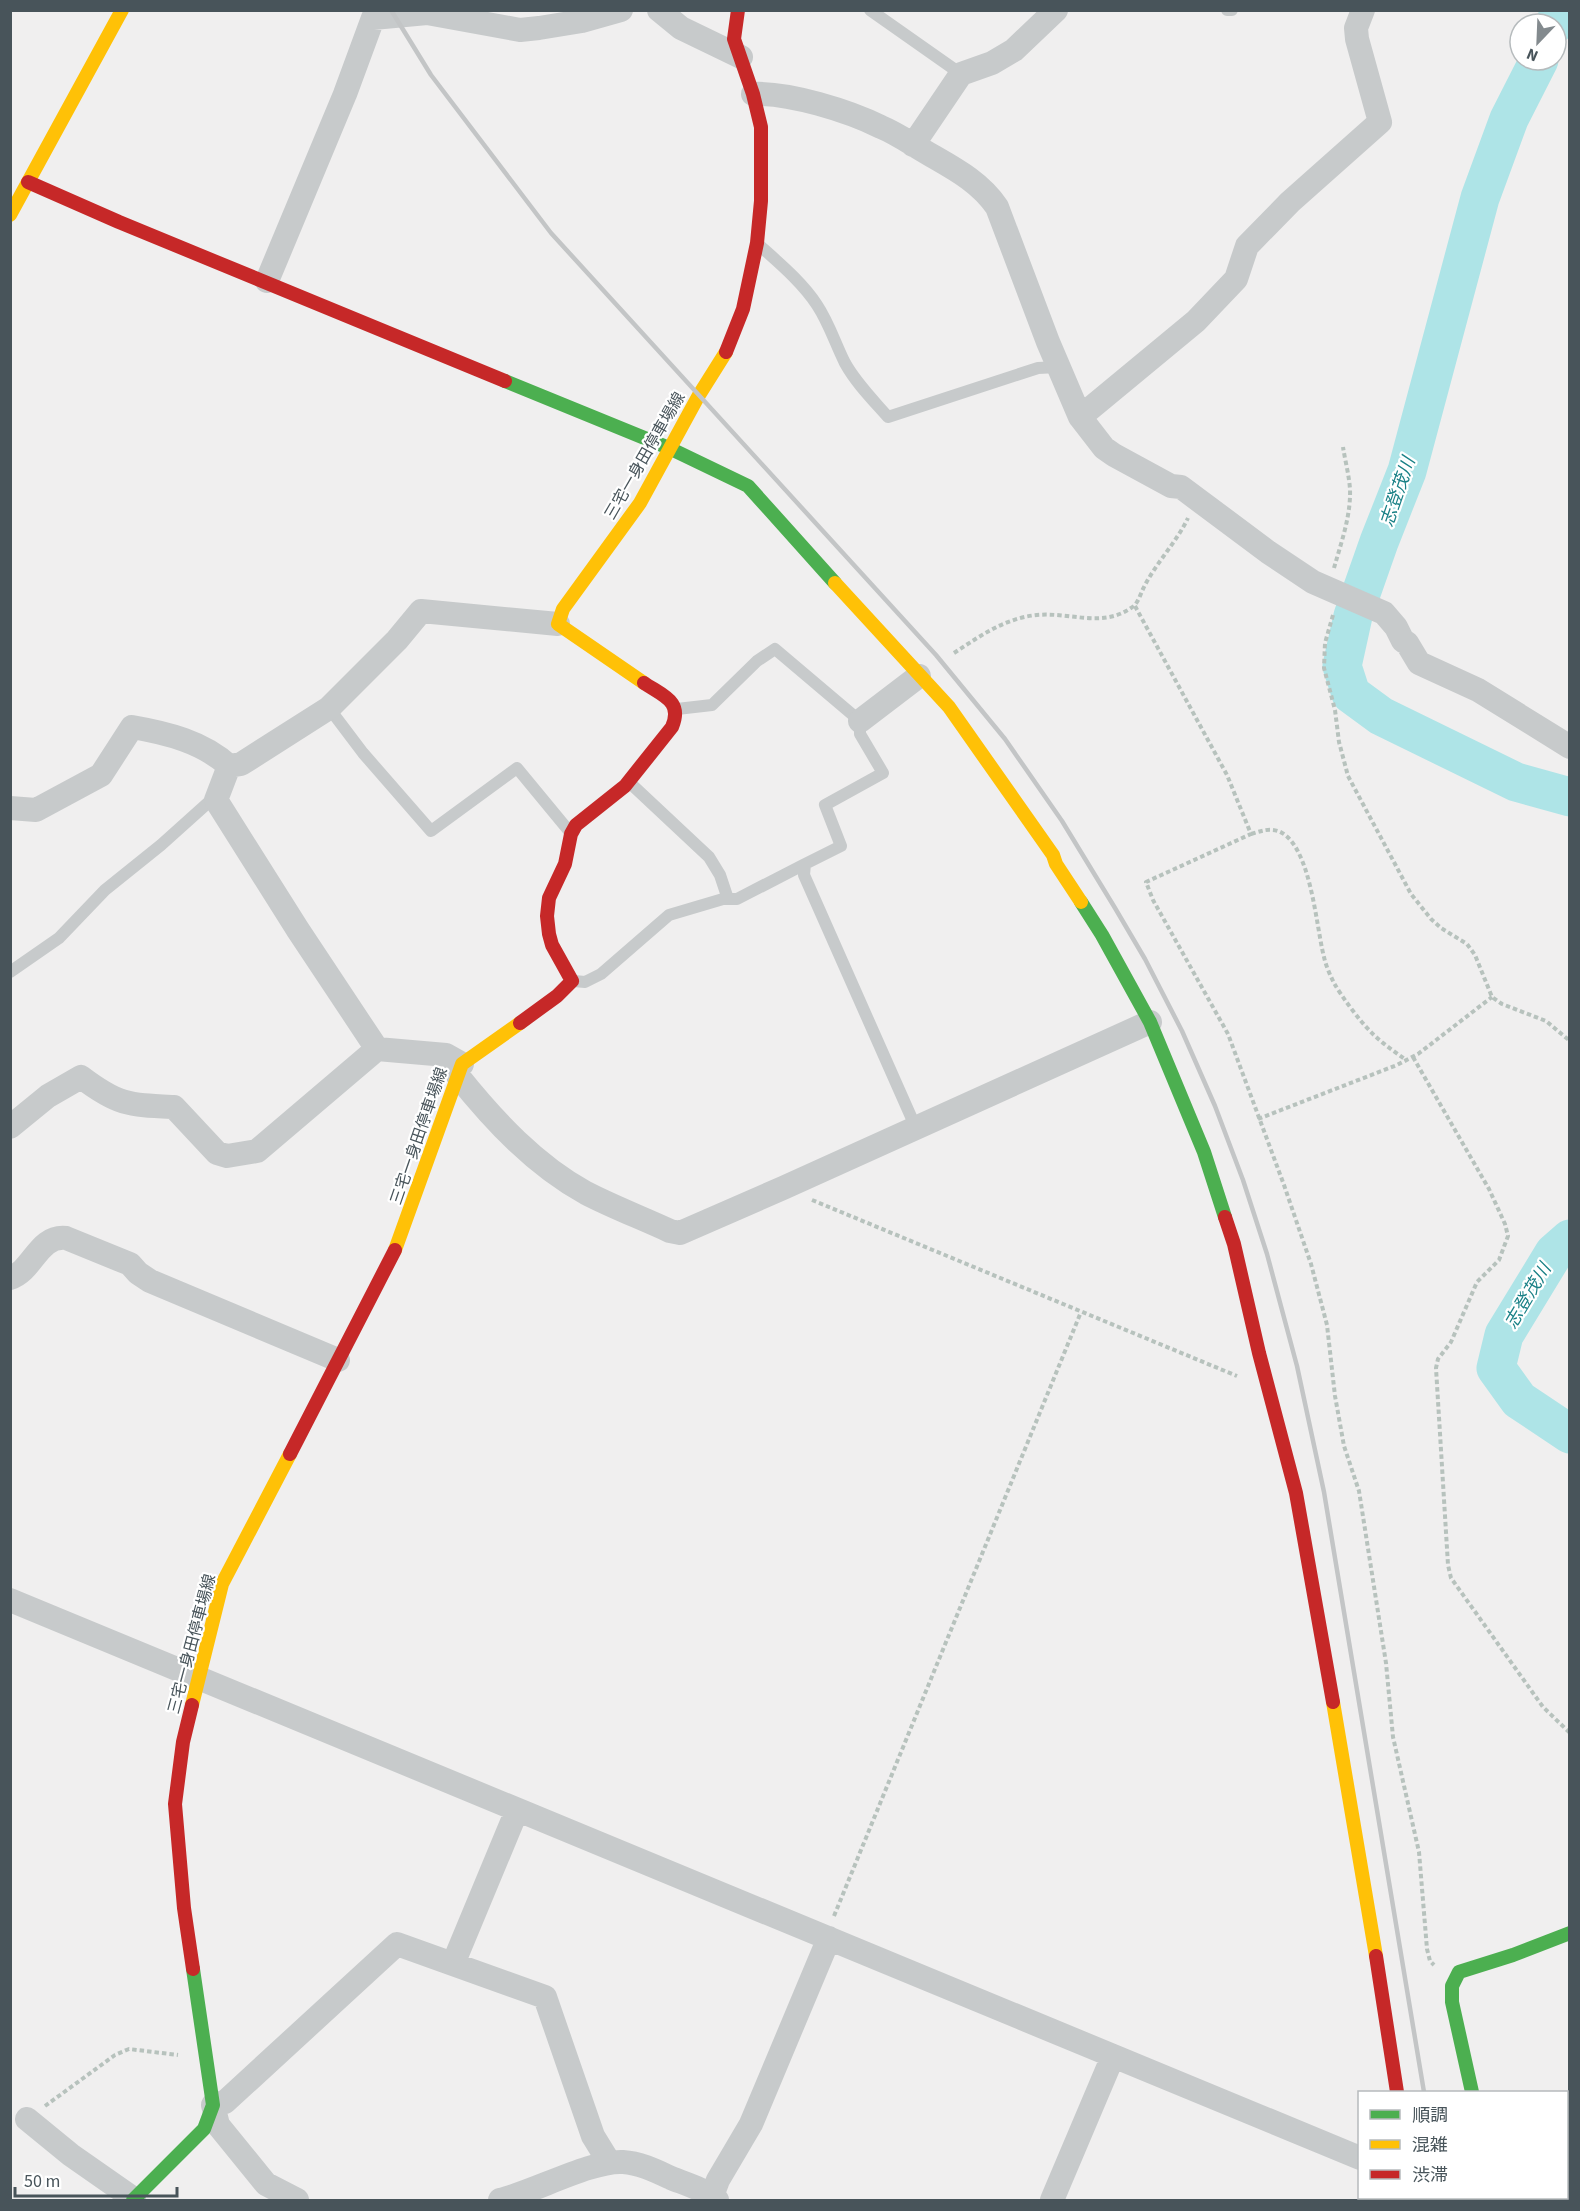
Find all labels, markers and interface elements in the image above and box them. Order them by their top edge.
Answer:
north arrow [1508,12,1568,72]
text: N [1523,43,1542,67]
street label: 三宅一身田停車場線 [599,388,691,524]
water label: 志登茂川 [1374,452,1422,530]
street label: 三宅一身田停車場線 [385,1064,453,1208]
water label: 志登茂川 [1499,1257,1558,1333]
street label: 三宅一身田停車場線 [163,1572,221,1716]
legend [1358,2091,1568,2199]
text: 順調 [1412,2103,1448,2128]
text: 混雑 [1412,2133,1448,2158]
scale bar [15,2160,177,2198]
text: 渋滞 [1412,2163,1448,2188]
text: 50 m [24,2169,60,2194]

